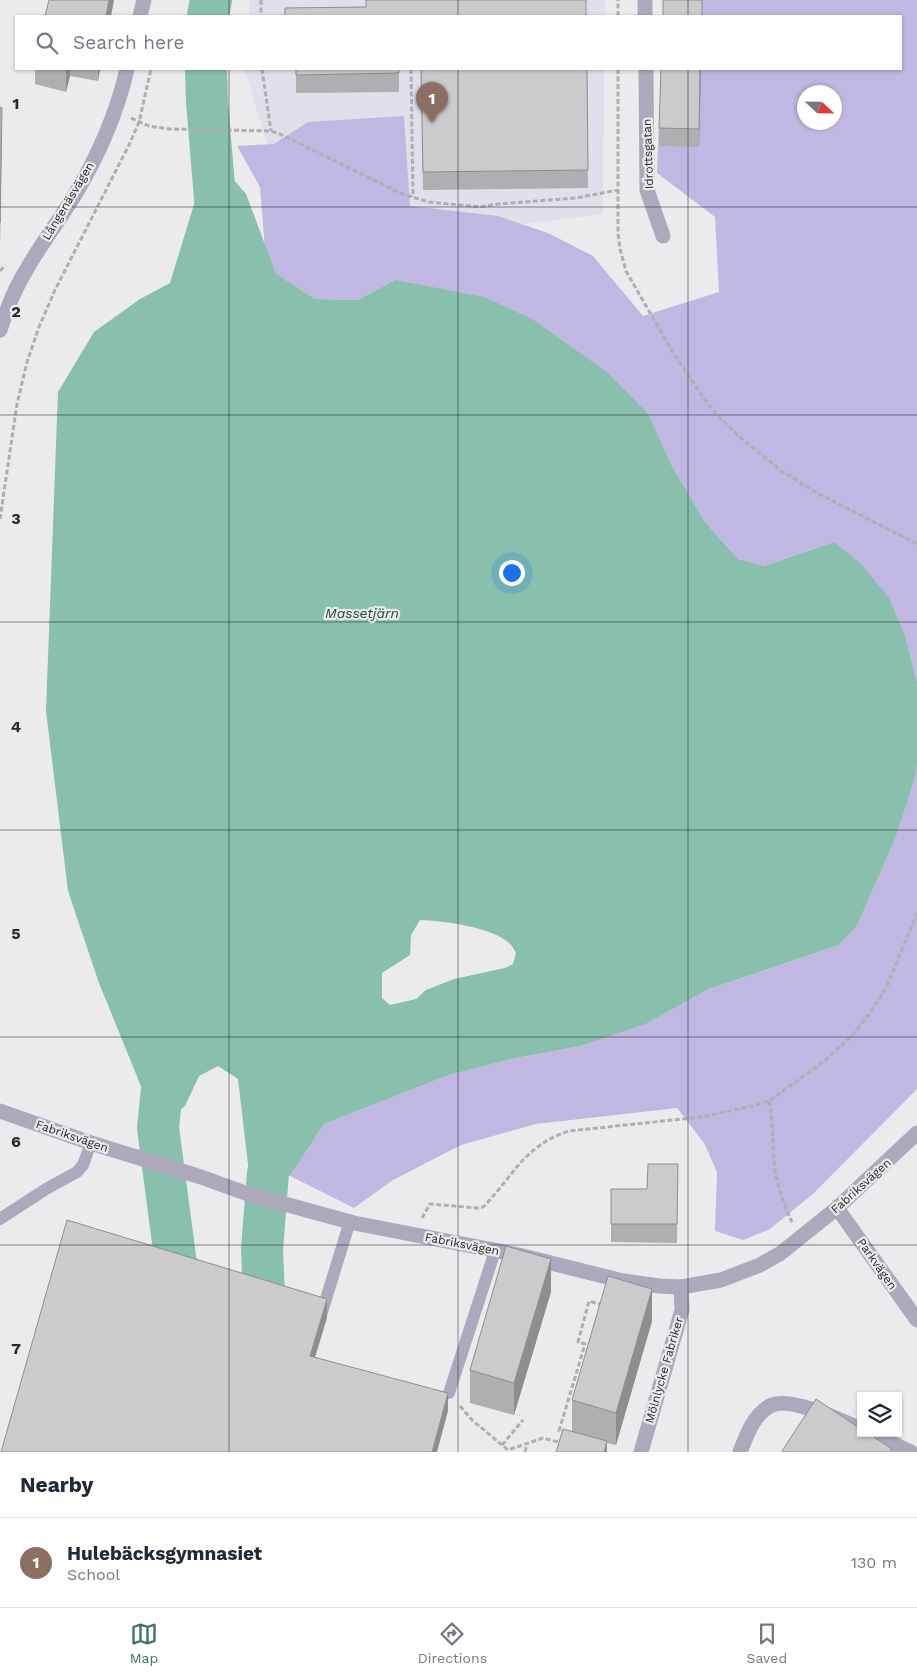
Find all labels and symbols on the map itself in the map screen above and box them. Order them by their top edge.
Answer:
pin: 1 [416,82,448,123]
north arrow [797,85,842,130]
text: 1 [13,94,19,113]
street label: Idrottsgatan [640,118,656,190]
street label: Långenäsvägen [39,159,97,243]
text: 2 [11,302,21,321]
text: 3 [11,509,21,528]
your location [499,560,525,586]
water label: Massetjärn [325,605,399,621]
text: 4 [11,717,21,736]
text: 5 [11,924,21,943]
street label: Fabriksvägen [34,1117,110,1155]
text: 6 [11,1132,21,1151]
street label: Fabriksvägen [828,1156,894,1216]
street label: Fabriksvägen [424,1230,500,1258]
street label: Parkvägen [854,1236,900,1292]
street label: Mölnlycke Fabriker [642,1315,686,1425]
text: 7 [11,1339,21,1358]

